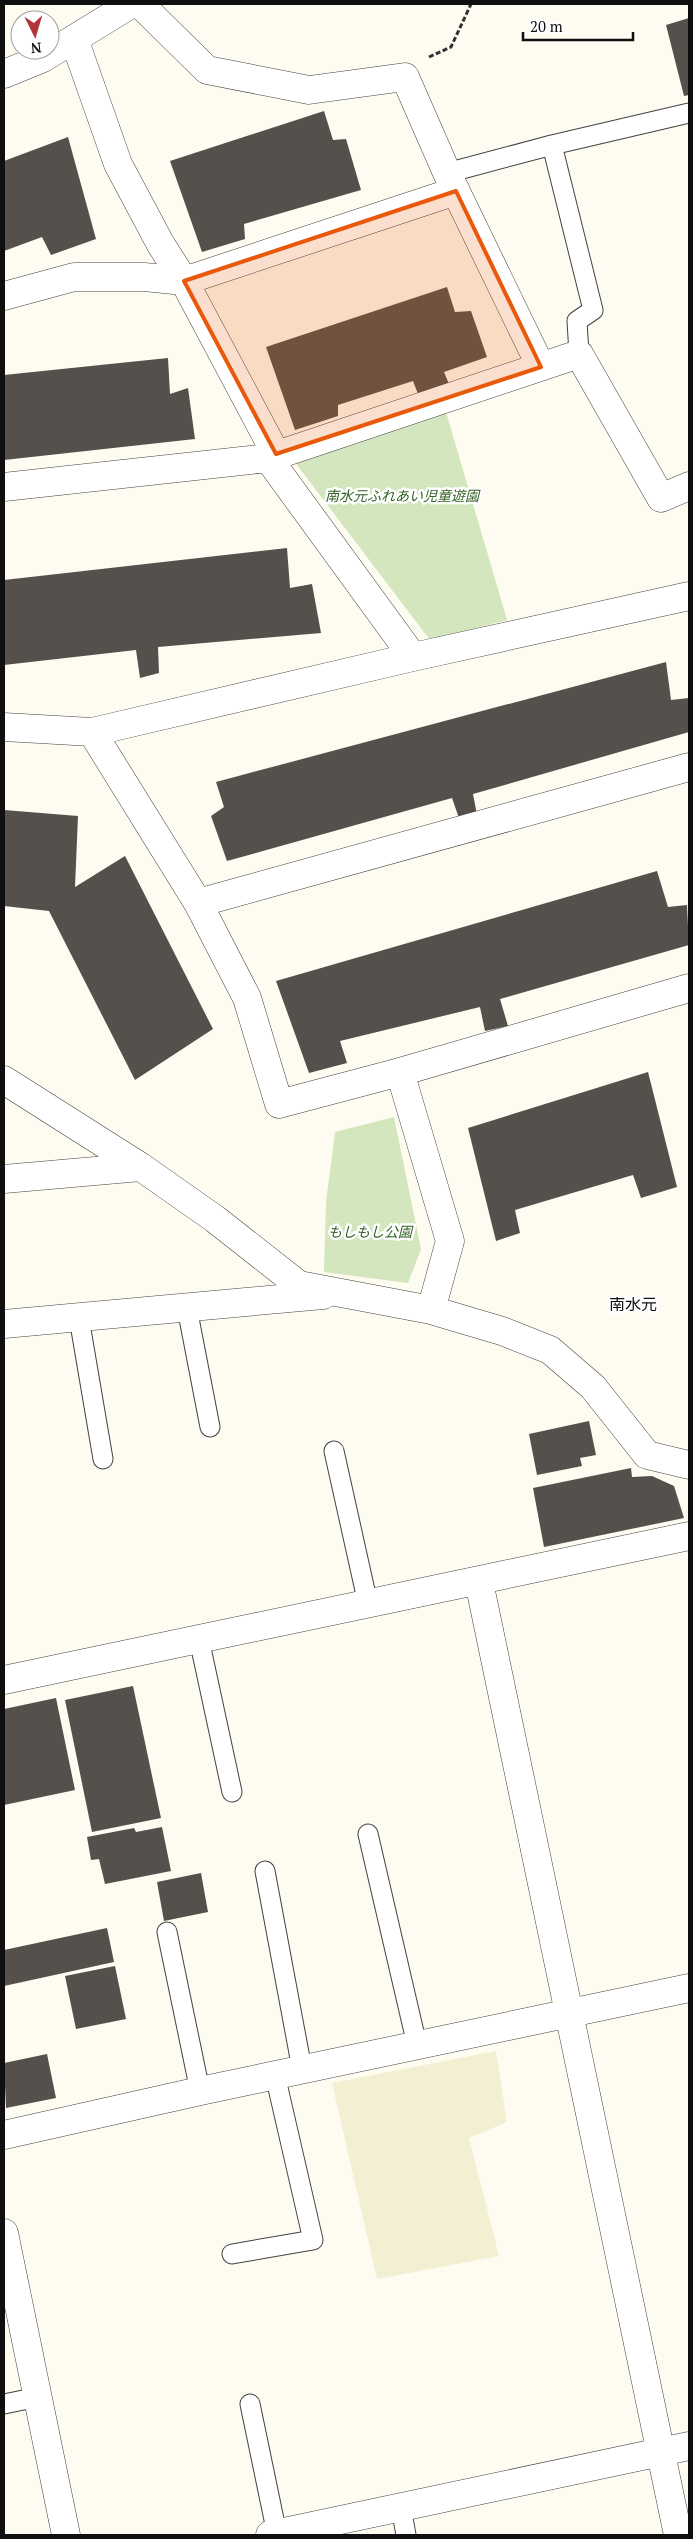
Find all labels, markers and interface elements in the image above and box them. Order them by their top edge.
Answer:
north arrow [10,10,60,60]
scale bar [523,10,633,42]
text: 20 m [530,16,563,36]
text: N [30,39,42,58]
park label: 南水元ふれあい児童遊園 [325,486,481,505]
park label: もしもし公園 [328,1222,414,1241]
district label: 南水元 [609,1293,657,1315]

